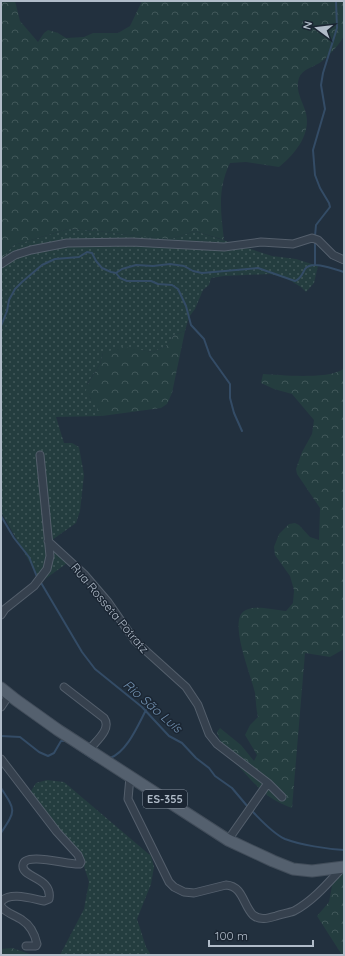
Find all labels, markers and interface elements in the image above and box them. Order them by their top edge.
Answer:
north arrow [297,8,337,48]
text: N [300,20,315,31]
street label: Rua Rosseta Potratz [68,560,152,656]
water label: Rio São Luís [120,676,186,736]
road number: ES-355 [143,790,187,808]
scale bar [209,922,313,948]
text: 100 m [215,928,248,943]

